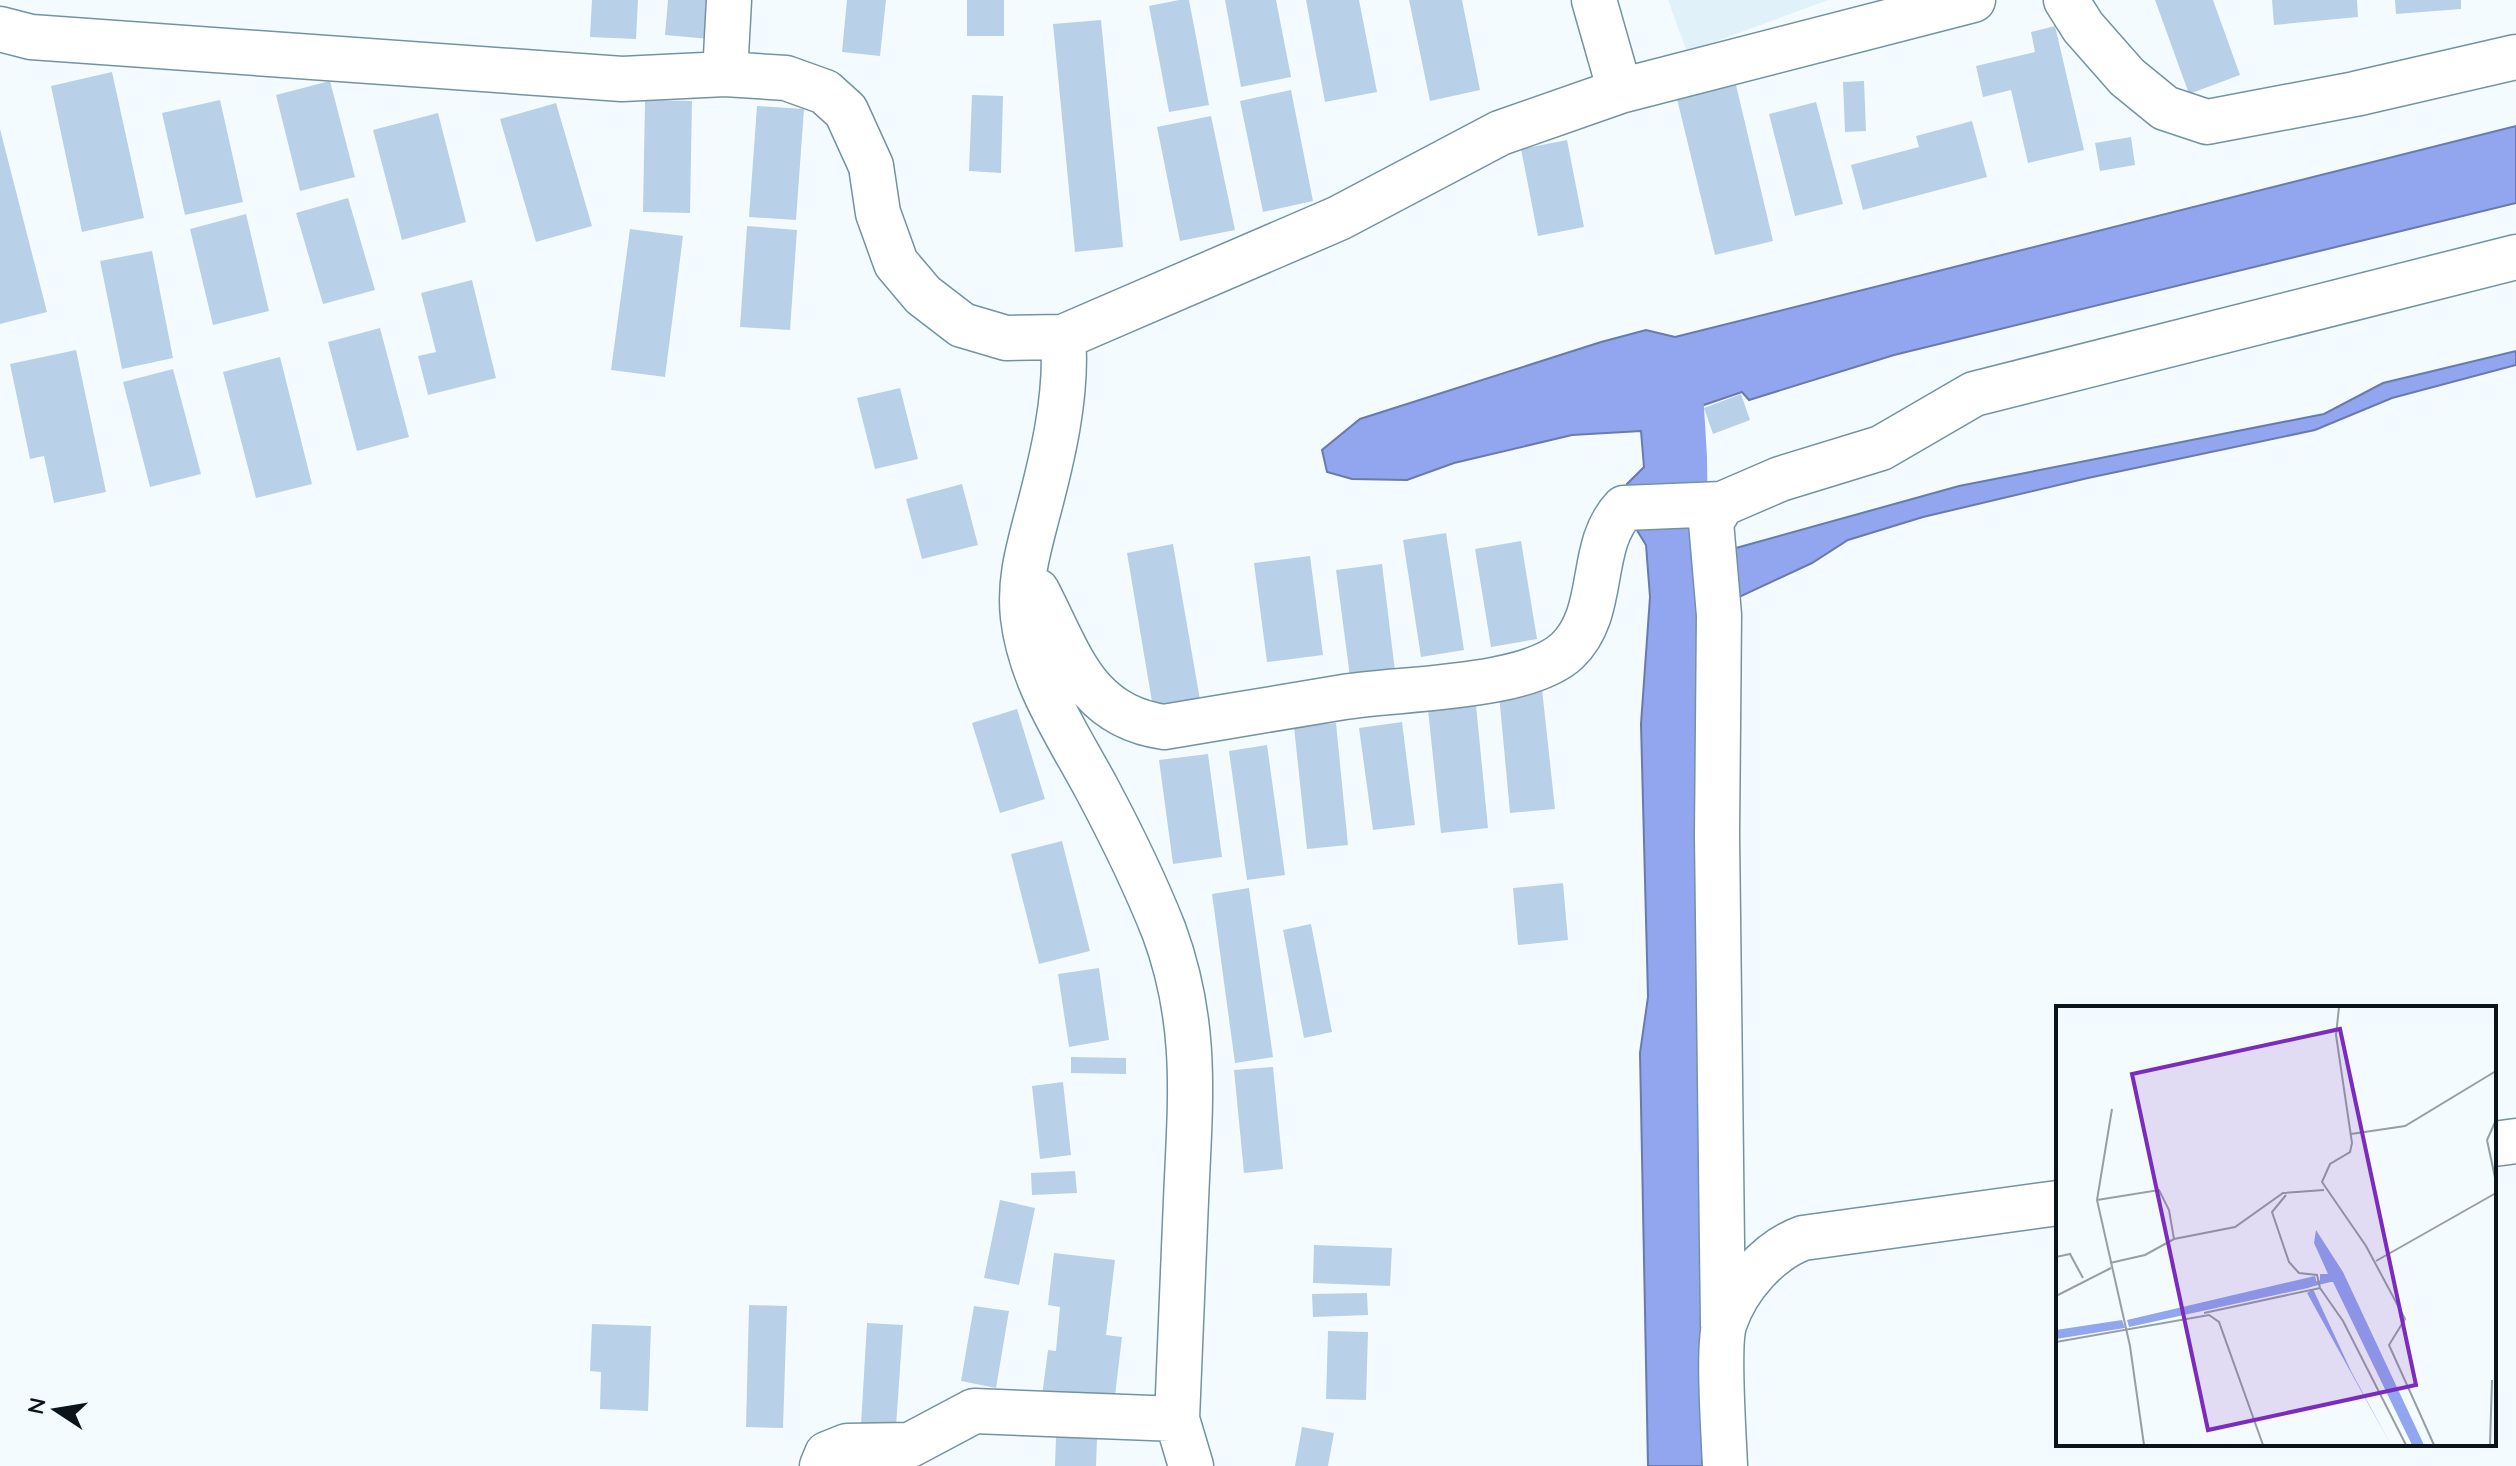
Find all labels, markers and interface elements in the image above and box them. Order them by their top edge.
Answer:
inset map [2056,1006,2496,1446]
north arrow [16,1370,96,1450]
text: N [21,1395,52,1417]

